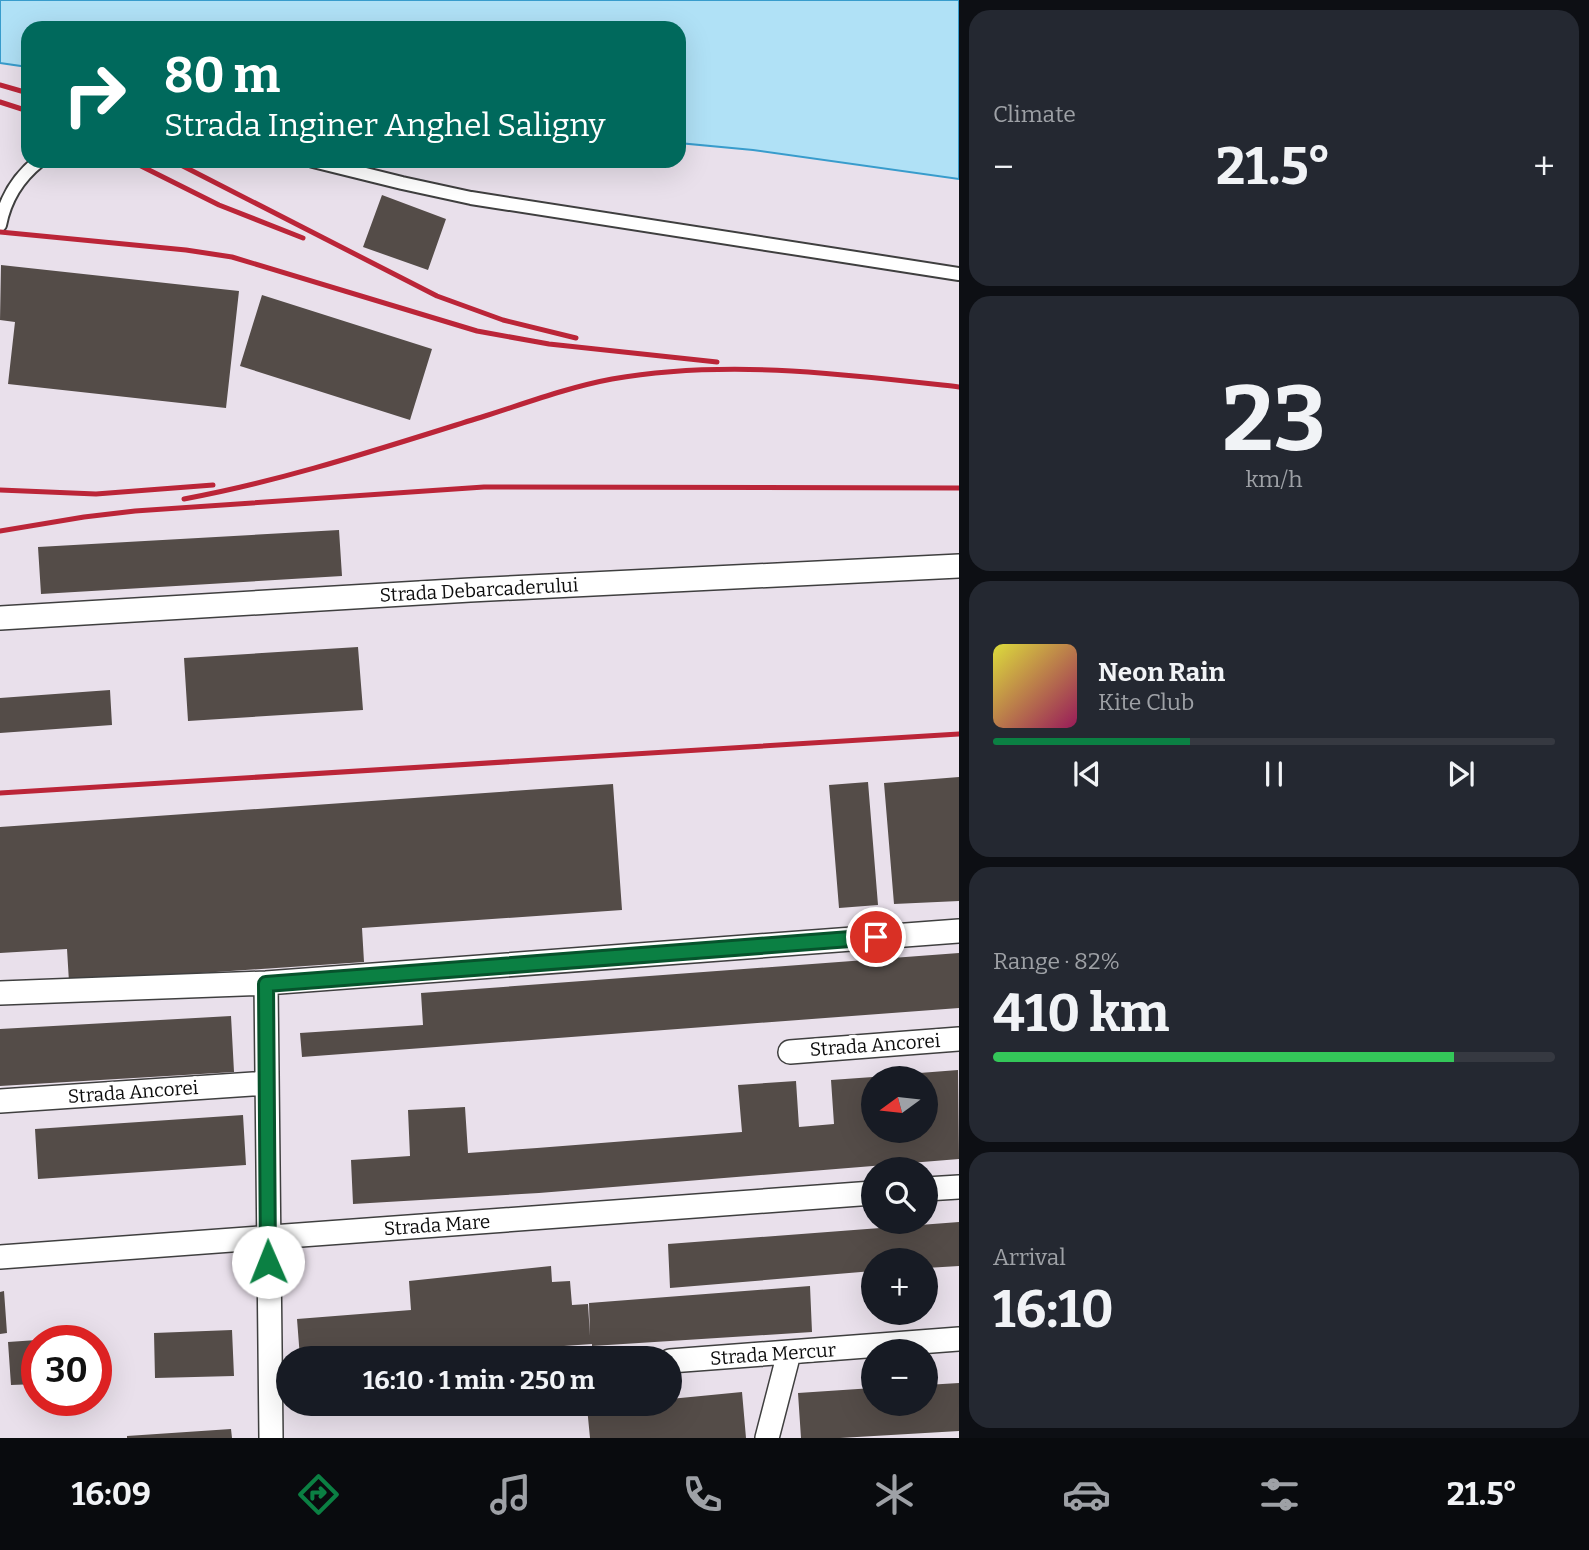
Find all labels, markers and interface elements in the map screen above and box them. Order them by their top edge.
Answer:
text: 80 m [164,46,280,105]
icon: right [49,49,140,140]
text: Climate [993,100,1076,128]
text: Strada Inginer Anghel Saligny [164,106,605,144]
text: 21.5° [1216,135,1331,198]
text: − [993,144,1014,190]
text: + [1533,144,1555,190]
text: 23 [1222,365,1326,474]
text: km/h [1246,465,1302,493]
street label: Strada Debarcaderului [379,573,579,607]
text: Neon Rain [1098,657,1225,688]
text: Kite Club [1098,688,1194,716]
icon: previous [1068,755,1106,793]
icon: pause [1255,755,1293,793]
icon: next [1442,755,1480,793]
pin [846,907,906,967]
icon: arrive [857,918,895,956]
text: Range · 82% [993,947,1120,975]
text: 410 km [993,982,1169,1045]
street label: Strada Ancorei [809,1029,941,1061]
north arrow [861,1066,938,1143]
map controls [861,1066,938,1416]
street label: Strada Ancorei [67,1076,199,1108]
button: search [861,1157,938,1234]
street label: Strada Mare [383,1210,491,1240]
position arrow [231,1225,305,1299]
text: Arrival [993,1243,1066,1271]
button: + [861,1248,938,1325]
text: 16:10 [993,1278,1114,1341]
speed limit sign: 30 [21,1325,112,1416]
street label: Strada Mercur [709,1338,837,1370]
button: − [861,1339,938,1416]
text: 16:10 · 1 min · 250 m [363,1365,595,1396]
icon: directions [294,1470,343,1519]
icon: music [486,1470,535,1519]
icon: phone [678,1470,727,1519]
icon: climate [870,1470,919,1519]
icon: car [1062,1470,1111,1519]
icon: filters [1255,1470,1304,1519]
text: 16:09 [72,1475,151,1513]
text: 21.5° [1447,1475,1517,1513]

